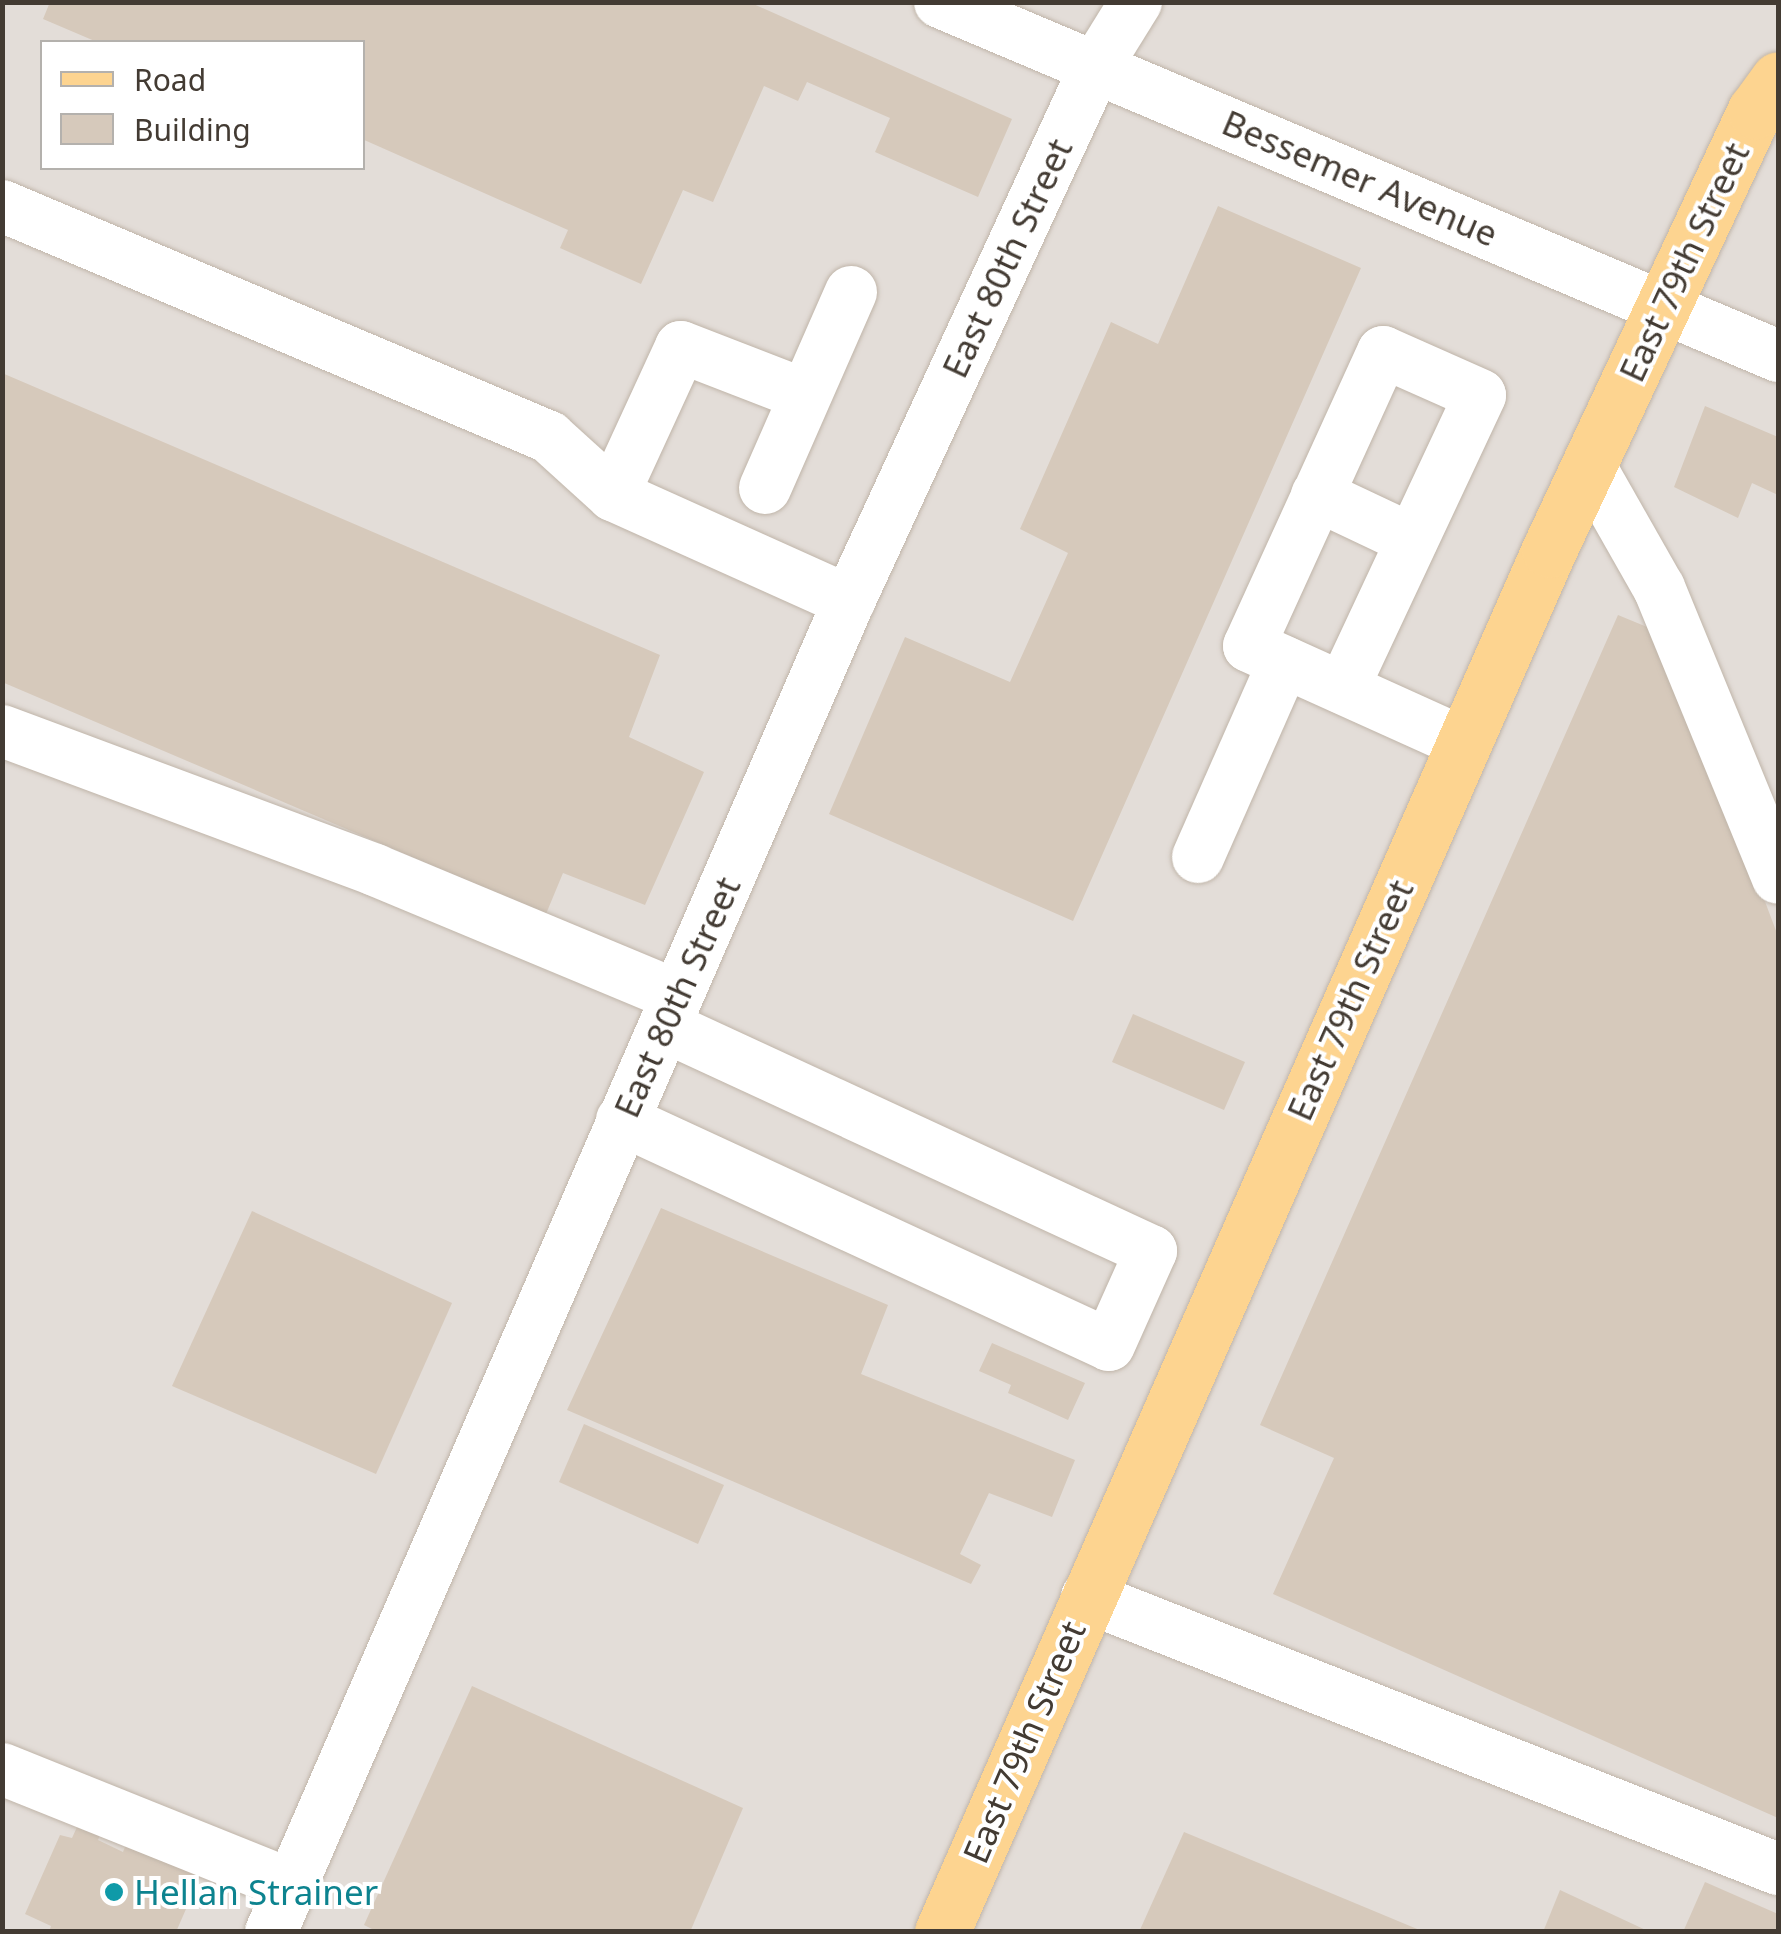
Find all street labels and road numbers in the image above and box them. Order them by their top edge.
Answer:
street label: Bessemer Avenue [1216,101,1504,255]
street label: East 80th Street [933,132,1081,384]
street label: East 79th Street [1610,136,1758,388]
street label: East 80th Street [605,870,749,1124]
street label: East 79th Street [1278,873,1422,1127]
street label: East 79th Street [954,1615,1094,1869]

